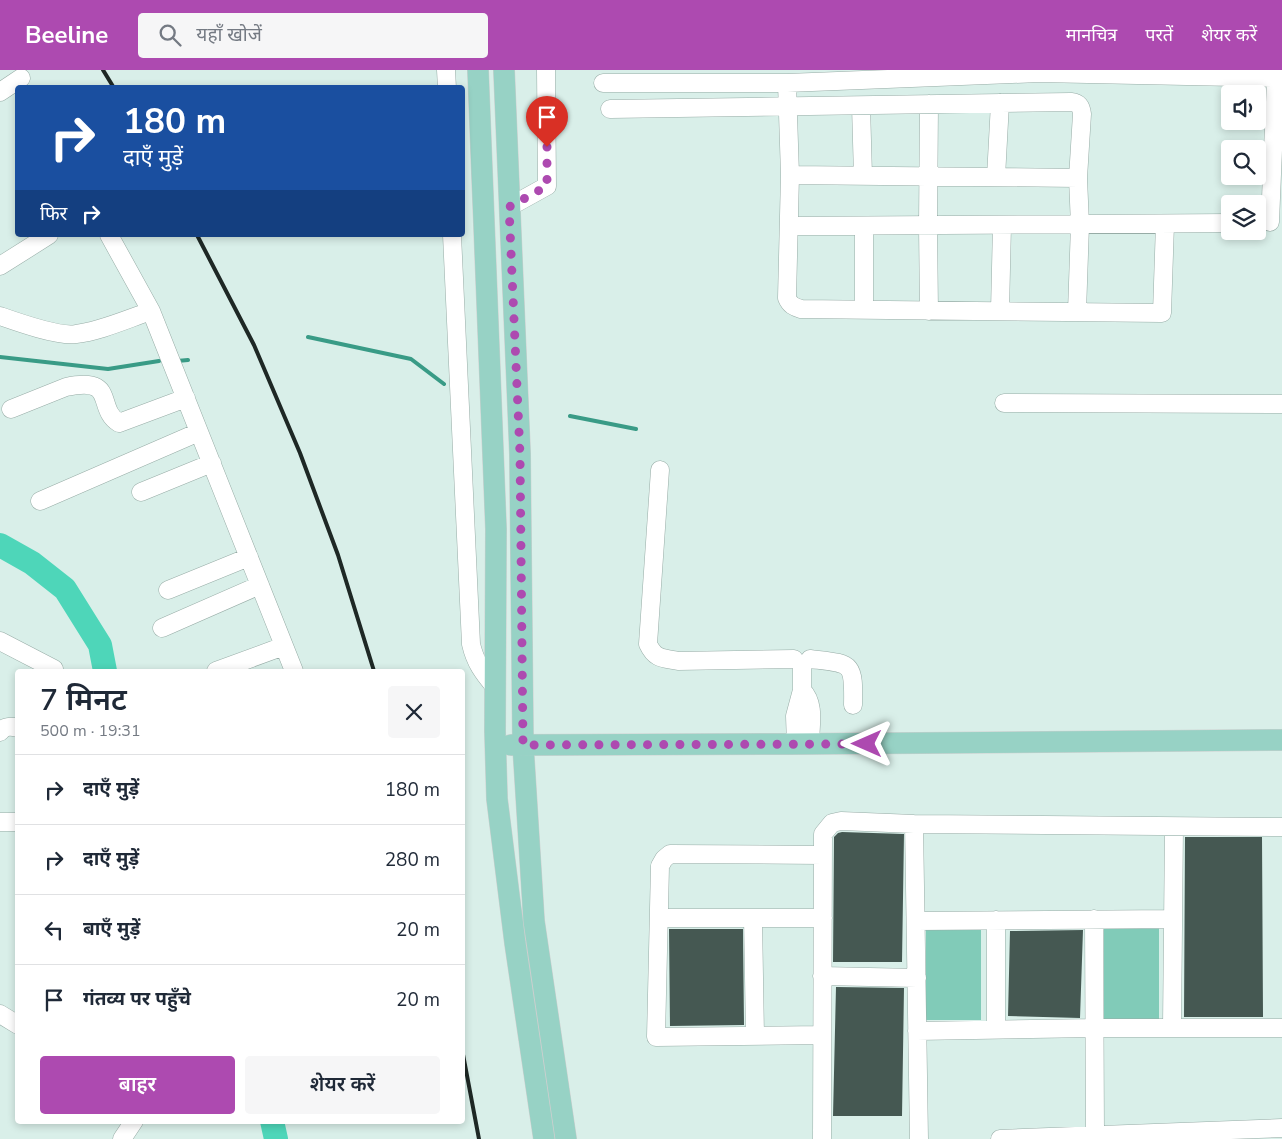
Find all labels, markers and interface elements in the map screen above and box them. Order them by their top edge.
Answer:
search box [138,13,488,58]
text: Beeline [25,19,108,51]
icon: search [156,21,184,49]
text: यहाँ खोजें [196,22,262,48]
text: मानचित्र [1066,23,1117,47]
text: परतें [1145,23,1173,47]
text: शेयर करें [1201,23,1257,47]
map controls [1221,85,1266,240]
button: sound [1221,85,1266,130]
pin [526,96,568,147]
text: 180 m [123,98,226,145]
icon: arrive [533,103,561,131]
icon: right [40,105,105,170]
button: search [1221,140,1266,185]
text: दाएँ मुड़ें [123,143,183,173]
button: layers [1221,195,1266,240]
icon: right [77,200,105,228]
text: फिर [40,201,67,227]
text: 7 मिनट [40,680,127,721]
button: close [388,686,440,738]
position arrow [840,717,892,769]
text: 500 m · 19:31 [40,720,141,742]
icon: right [40,776,68,804]
text: दाएँ मुड़ें [83,776,139,802]
text: 180 m [385,777,440,803]
icon: right [40,846,68,874]
text: दाएँ मुड़ें [83,846,139,872]
text: 280 m [385,847,440,873]
icon: left [40,916,68,944]
text: बाएँ मुड़ें [83,916,140,942]
text: 20 m [396,917,440,943]
icon: arrive [40,986,68,1014]
text: गंतव्य पर पहुँचे [83,986,191,1012]
text: 20 m [396,987,440,1013]
button: बाहर [40,1056,235,1114]
button: शेयर करें [245,1056,440,1114]

